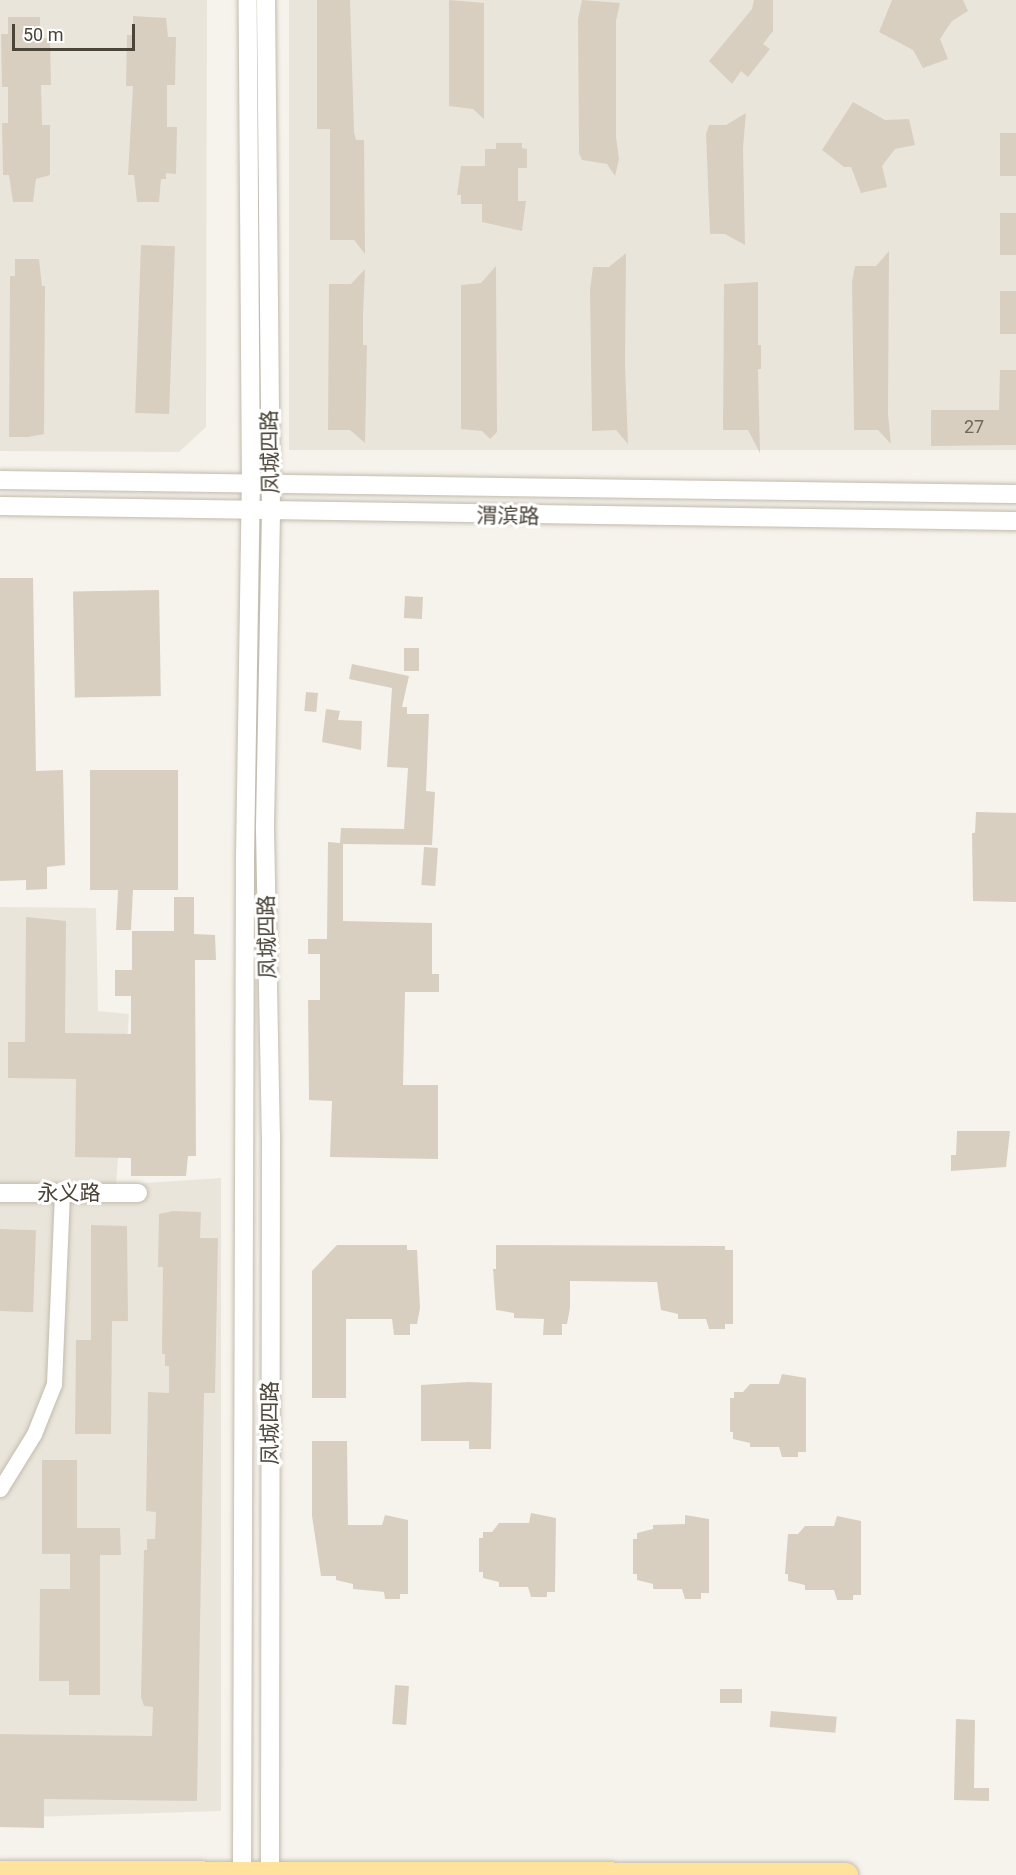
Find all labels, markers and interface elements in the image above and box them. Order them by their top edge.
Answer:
scale bar [15,12,138,50]
text: 50 m [23,24,63,45]
street label: 凤城四路 [257,410,283,494]
house number: 27 [964,416,984,438]
street label: 渭滨路 [476,503,540,529]
street label: 凤城四路 [254,895,280,979]
street label: 永义路 [38,1180,100,1206]
street label: 凤城四路 [257,1381,283,1465]

